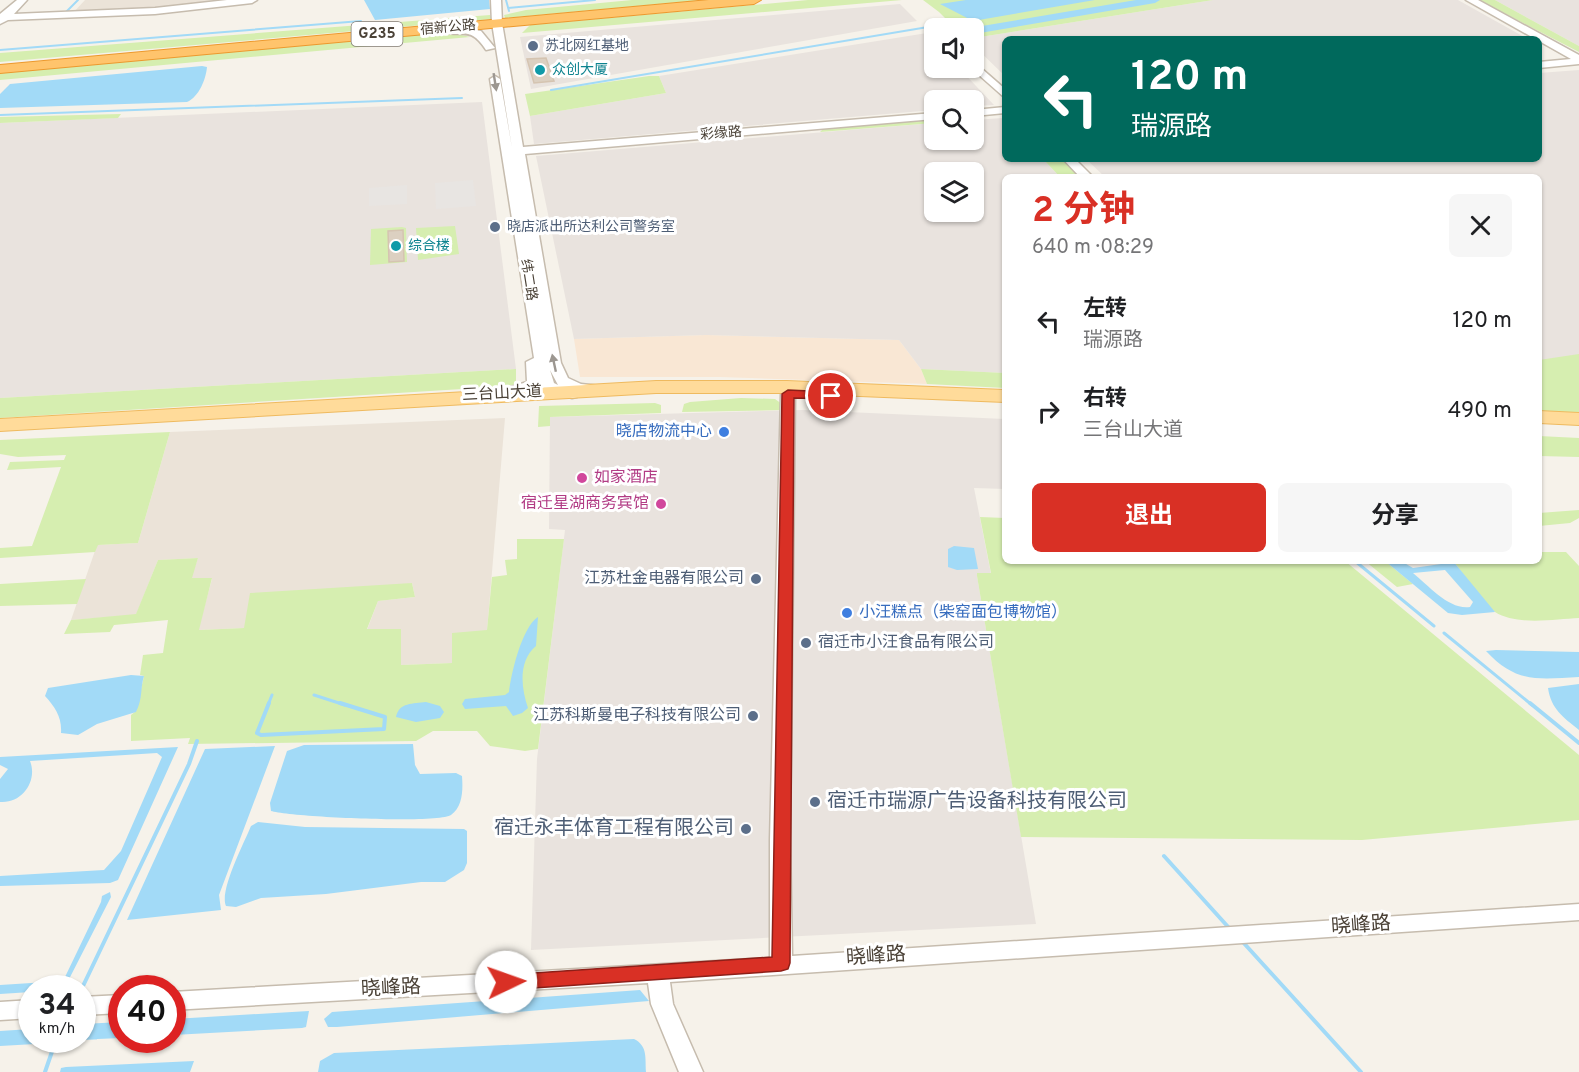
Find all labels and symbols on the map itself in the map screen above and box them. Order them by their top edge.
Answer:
street label: 宿新公路 [419,16,477,39]
road number: G235 [352,22,403,46]
place label: 苏北网红基地 [545,37,629,55]
marker: 苏北网红基地 [526,39,540,53]
place label: 众创大厦 [552,61,608,79]
marker: 众创大厦 [533,63,547,77]
one-way arrow [491,73,500,92]
street label: 彩缘路 [699,124,743,144]
place label: 晓店派出所达利公司警务室 [507,218,675,236]
marker: 晓店派出所达利公司警务室 [488,220,502,234]
place label: 综合楼 [408,238,450,255]
marker: 综合楼 [389,239,403,253]
street label: 纬二路 [516,258,540,302]
one-way arrow [549,353,558,372]
pin [805,370,856,421]
street label: 三台山大道 [462,382,542,406]
place label: 晓店物流中心 [616,422,712,442]
marker: 晓店物流中心 [717,425,731,439]
place label: 如家酒店 [594,468,658,488]
marker: 如家酒店 [575,471,589,485]
place label: 宿迁星湖商务宾馆 [521,494,649,514]
marker: 宿迁星湖商务宾馆 [654,497,668,511]
place label: 江苏杜金电器有限公司 [584,569,744,589]
marker: 江苏杜金电器有限公司 [749,572,763,586]
place label: 小汪糕点（柴窑面包博物馆） [859,603,1067,623]
marker: 小汪糕点（柴窑面包博物馆） [840,606,854,620]
place label: 宿迁市小汪食品有限公司 [818,633,994,653]
marker: 宿迁市小汪食品有限公司 [799,636,813,650]
place label: 江苏科斯曼电子科技有限公司 [533,706,741,726]
marker: 江苏科斯曼电子科技有限公司 [746,709,760,723]
place label: 宿迁市瑞源广告设备科技有限公司 [827,789,1127,815]
marker: 宿迁市瑞源广告设备科技有限公司 [808,795,822,809]
place label: 宿迁永丰体育工程有限公司 [494,816,734,842]
marker: 宿迁永丰体育工程有限公司 [739,822,753,836]
street label: 晓峰路 [1330,911,1392,941]
street label: 晓峰路 [845,942,907,972]
position arrow [474,950,538,1014]
street label: 晓峰路 [360,974,422,1004]
speed limit sign: 40 [108,975,186,1053]

